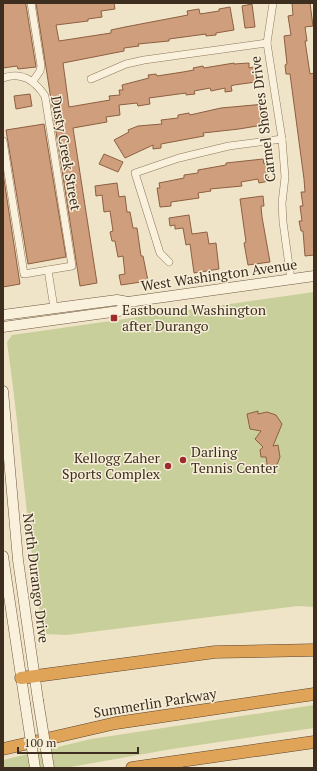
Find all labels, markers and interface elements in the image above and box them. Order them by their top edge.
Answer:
street label: Carmel Shores Drive [245,55,280,183]
street label: Dusty Creek Street [47,94,86,213]
street label: West Washington Avenue [140,254,298,295]
place label: Eastbound Washington after Durango [122,300,267,335]
marker: Eastbound Washington after Durango [109,313,119,323]
place label: Darling Tennis Center [191,442,278,477]
place label: Kellogg Zaher Sports Complex [62,448,161,483]
marker: Darling Tennis Center [178,455,188,465]
marker: Kellogg Zaher Sports Complex [163,461,173,471]
street label: North Durango Drive [19,512,54,644]
street label: Summerlin Parkway [92,683,219,722]
scale bar [18,729,138,755]
text: 100 m [24,735,57,750]

